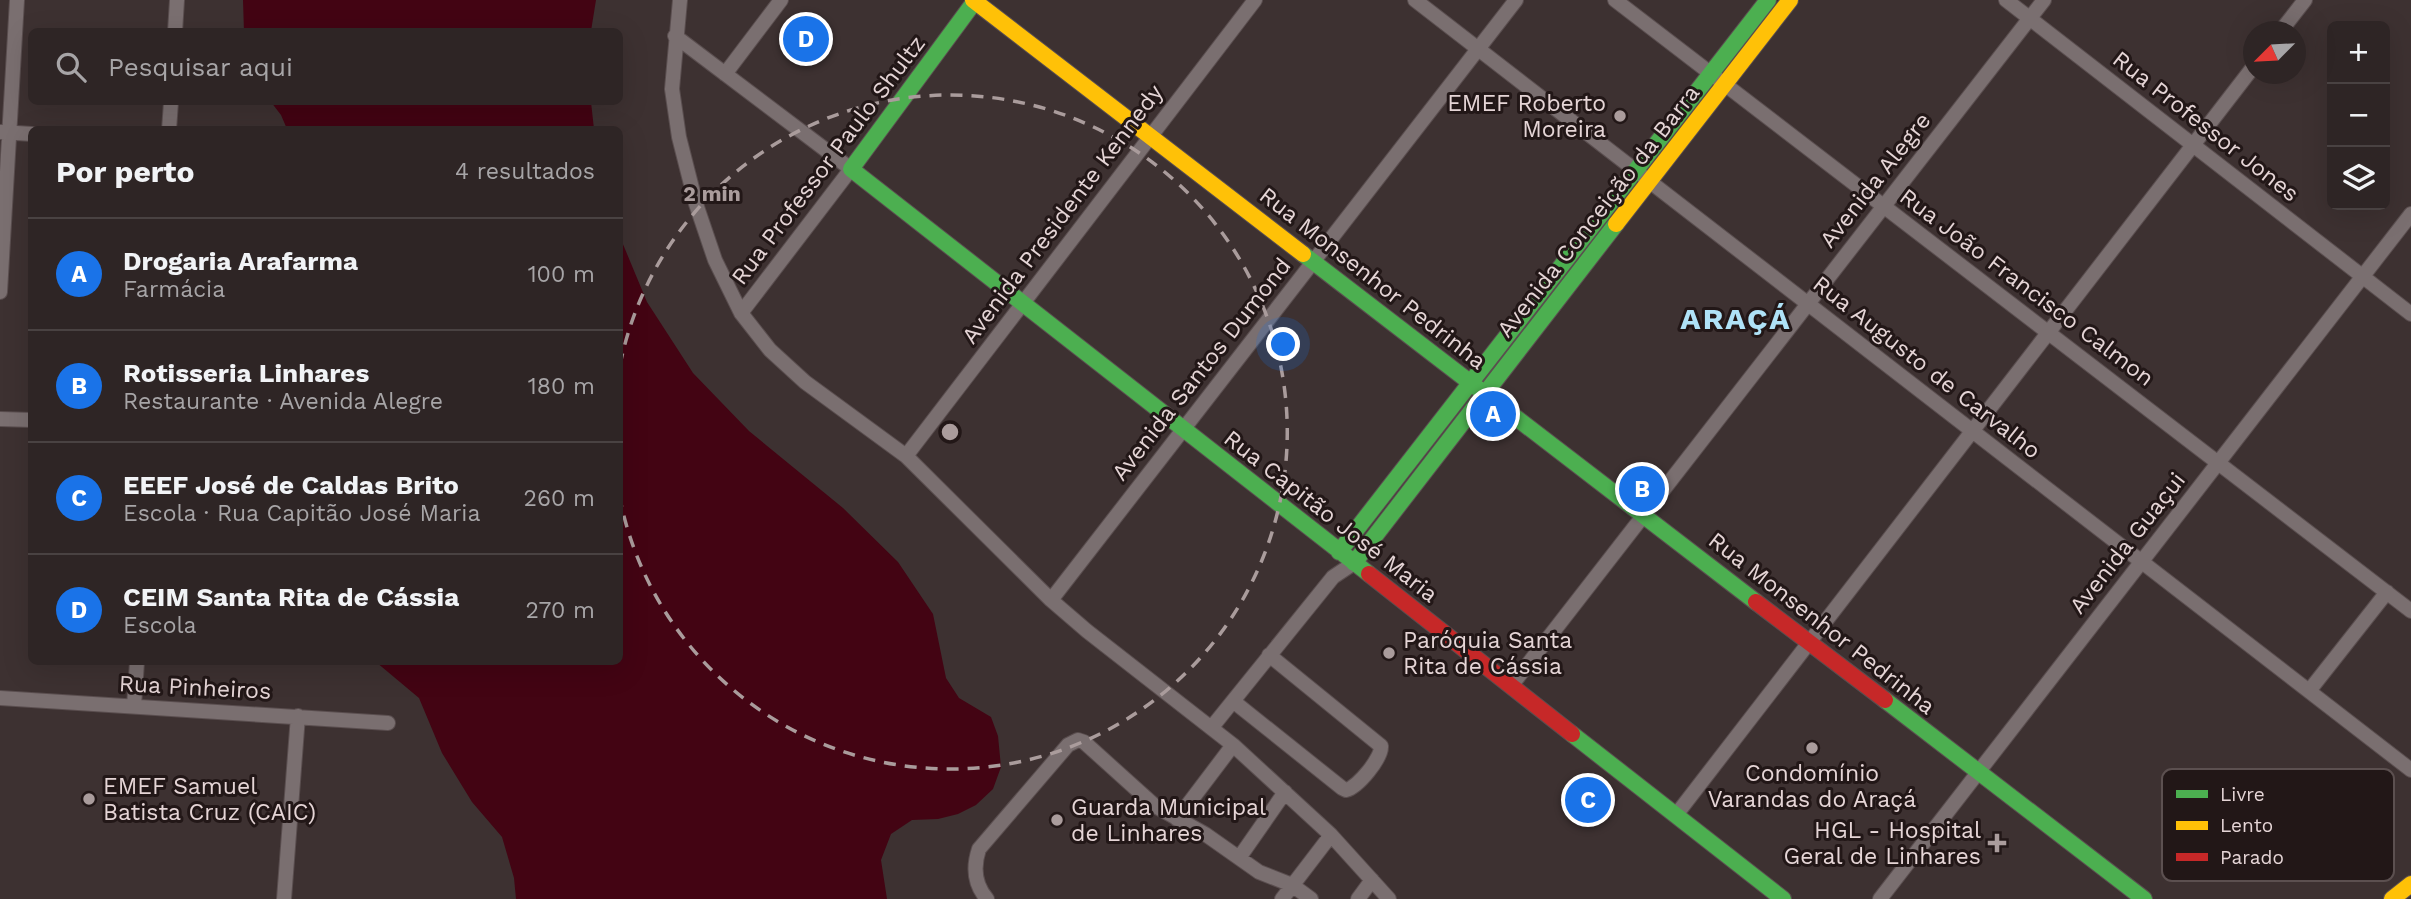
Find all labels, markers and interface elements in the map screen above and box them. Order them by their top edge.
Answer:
pin: D [783,13,829,65]
north arrow [2243,21,2306,84]
map controls [2327,21,2390,210]
button: + [2327,21,2390,84]
search box [28,28,623,105]
street label: Rua Professor Paulo Shultz [726,31,931,290]
street label: Rua Professor Jones [2107,45,2304,207]
icon: search [52,48,90,86]
text: Pesquisar aqui [108,52,293,82]
street label: Avenida Presidente Kennedy [956,79,1169,349]
street label: Avenida Conceição da Barra [1492,80,1705,343]
button: − [2327,84,2390,147]
place label: EMEF Roberto Moreira [1447,90,1606,143]
street label: Avenida Alegre [1814,107,1936,253]
marker: EMEF Roberto Moreira [1612,108,1628,124]
button: layers [2327,147,2390,210]
text: Por perto [56,154,194,189]
text: 4 resultados [455,158,595,185]
text: 2 min [683,181,741,206]
street label: Rua Monsenhor Pedrinha [1254,182,1491,375]
street label: Rua João Francisco Calmon [1894,183,2159,392]
text: Drogaria Arafarma [123,246,358,276]
street label: Avenida Santos Dumond [1106,253,1297,486]
text: A [71,261,87,288]
text: 100 m [528,261,595,288]
street label: Rua Augusto de Carvalho [1808,270,2046,465]
text: Farmácia [123,276,225,303]
district label: ARAÇÁ [1680,301,1792,336]
your location [1266,327,1300,361]
text: Rotisseria Linhares [123,358,369,388]
text: B [71,373,87,400]
text: 180 m [528,373,595,400]
text: Restaurante · Avenida Alegre [123,388,443,415]
pin: A [1470,388,1516,440]
centre of rings [938,420,962,444]
street label: Rua Capitão José Maria [1219,425,1443,608]
pin: B [1619,463,1665,515]
street label: Avenida Guaçui [2064,467,2191,619]
text: EEEF José de Caldas Brito [123,470,459,500]
text: C [71,485,87,512]
text: 260 m [524,485,595,512]
text: Escola · Rua Capitão José Maria [123,500,480,527]
street label: Rua Monsenhor Pedrinha [1703,527,1940,720]
text: CEIM Santa Rita de Cássia [123,582,459,612]
text: D [71,597,87,624]
text: 270 m [526,597,595,624]
text: Escola [123,612,197,639]
place label: Paróquia Santa Rita de Cássia [1403,627,1572,680]
marker: Paróquia Santa Rita de Cássia [1381,645,1397,661]
street label: Rua Pinheiros [118,670,272,705]
marker: Condomínio Varandas do Araçá [1804,740,1820,756]
place label: Condomínio Varandas do Araçá [1708,760,1916,813]
legend [2162,769,2394,881]
place label: EMEF Samuel Batista Cruz (CAIC) [103,773,316,826]
pin: C [1565,774,1611,826]
text: Livre [2220,783,2265,806]
marker: EMEF Samuel Batista Cruz (CAIC) [81,791,97,807]
place label: Guarda Municipal de Linhares [1071,794,1266,847]
marker: Guarda Municipal de Linhares [1049,812,1065,828]
text: Lento [2220,814,2273,837]
place label: HGL - Hospital Geral de Linhares [1784,817,1981,870]
marker: HGL - Hospital Geral de Linhares [1987,833,2007,853]
text: Parado [2220,846,2284,869]

